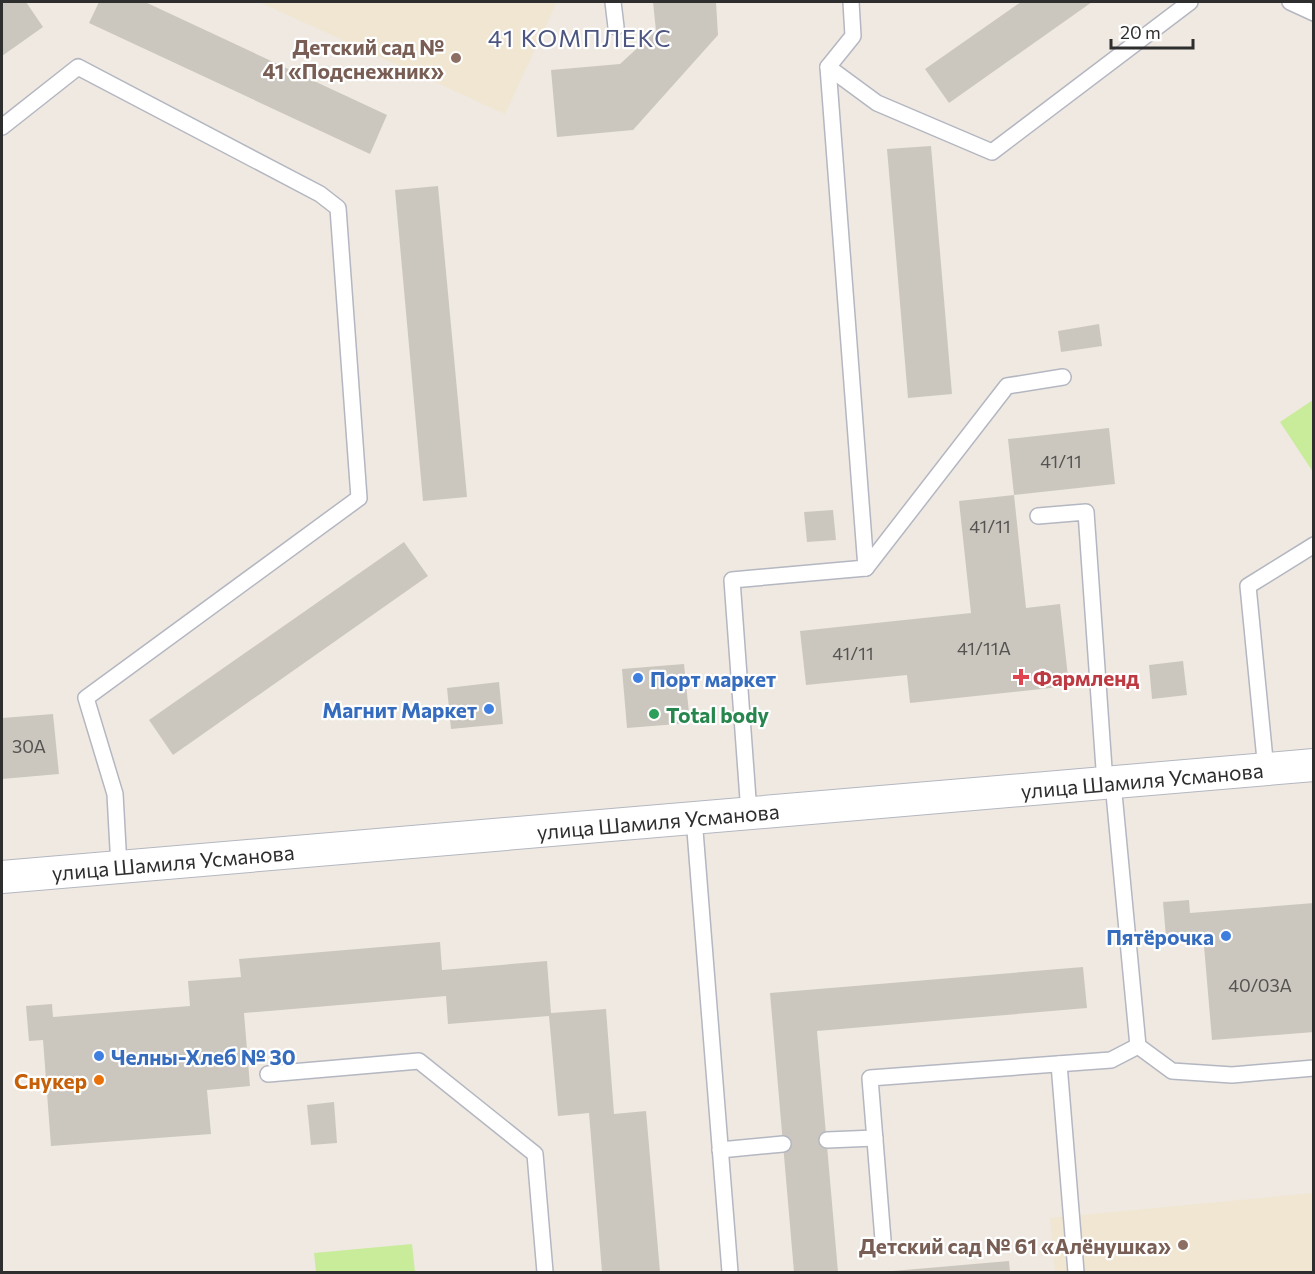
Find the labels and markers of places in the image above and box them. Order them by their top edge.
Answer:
place label: Детский сад № 41 «Подснежник» [262,34,444,83]
marker: Детский сад № 41 «Подснежник» [449,51,463,65]
place label: Фармленд [1033,665,1139,690]
place label: Порт маркет [650,666,776,691]
marker: Фармленд [1014,670,1028,684]
marker: Порт маркет [631,671,645,685]
place label: Магнит Маркет [322,697,477,722]
marker: Магнит Маркет [482,702,496,716]
place label: Total body [666,702,769,727]
marker: Total body [647,707,661,721]
place label: Пятёрочка [1106,924,1214,949]
marker: Пятёрочка [1219,929,1233,943]
place label: Челны-Хлеб № 30 [111,1044,296,1069]
marker: Челны-Хлеб № 30 [92,1049,106,1063]
place label: Снукер [14,1068,87,1093]
marker: Снукер [92,1073,106,1087]
place label: Детский сад № 61 «Алёнушка» [859,1233,1171,1258]
marker: Детский сад № 61 «Алёнушка» [1176,1238,1190,1252]

